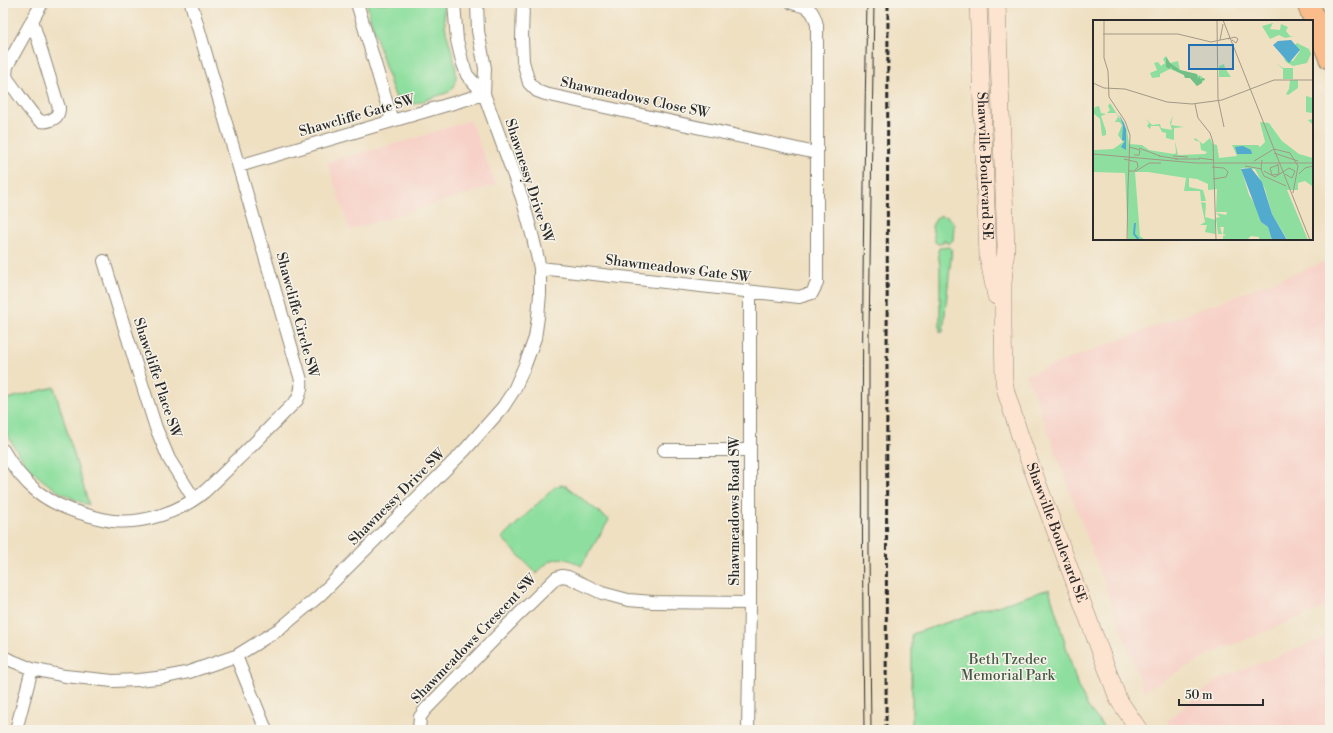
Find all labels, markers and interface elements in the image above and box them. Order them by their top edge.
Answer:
inset map [1093,20,1313,240]
street label: Shawmeadows Close SW [559,73,712,123]
street label: Shawcliffe Gate SW [297,90,418,141]
street label: Shawville Boulevard SE [973,91,996,240]
street label: Shawnessy Drive SW [500,117,558,247]
street label: Shawcliffe Circle SW [272,250,323,381]
street label: Shawmeadows Gate SW [604,251,753,287]
street label: Shawcliffe Place SW [129,316,185,442]
street label: Shawmeadows Road SW [726,435,744,586]
street label: Shawnessy Drive SW [345,444,450,549]
street label: Shawville Boulevard SE [1022,460,1091,605]
street label: Shawmeadows Crescent SW [407,569,542,708]
park label: Beth Tzedec Memorial Park [961,651,1056,685]
scale bar [1179,681,1263,707]
text: 50 m [1185,688,1213,703]

